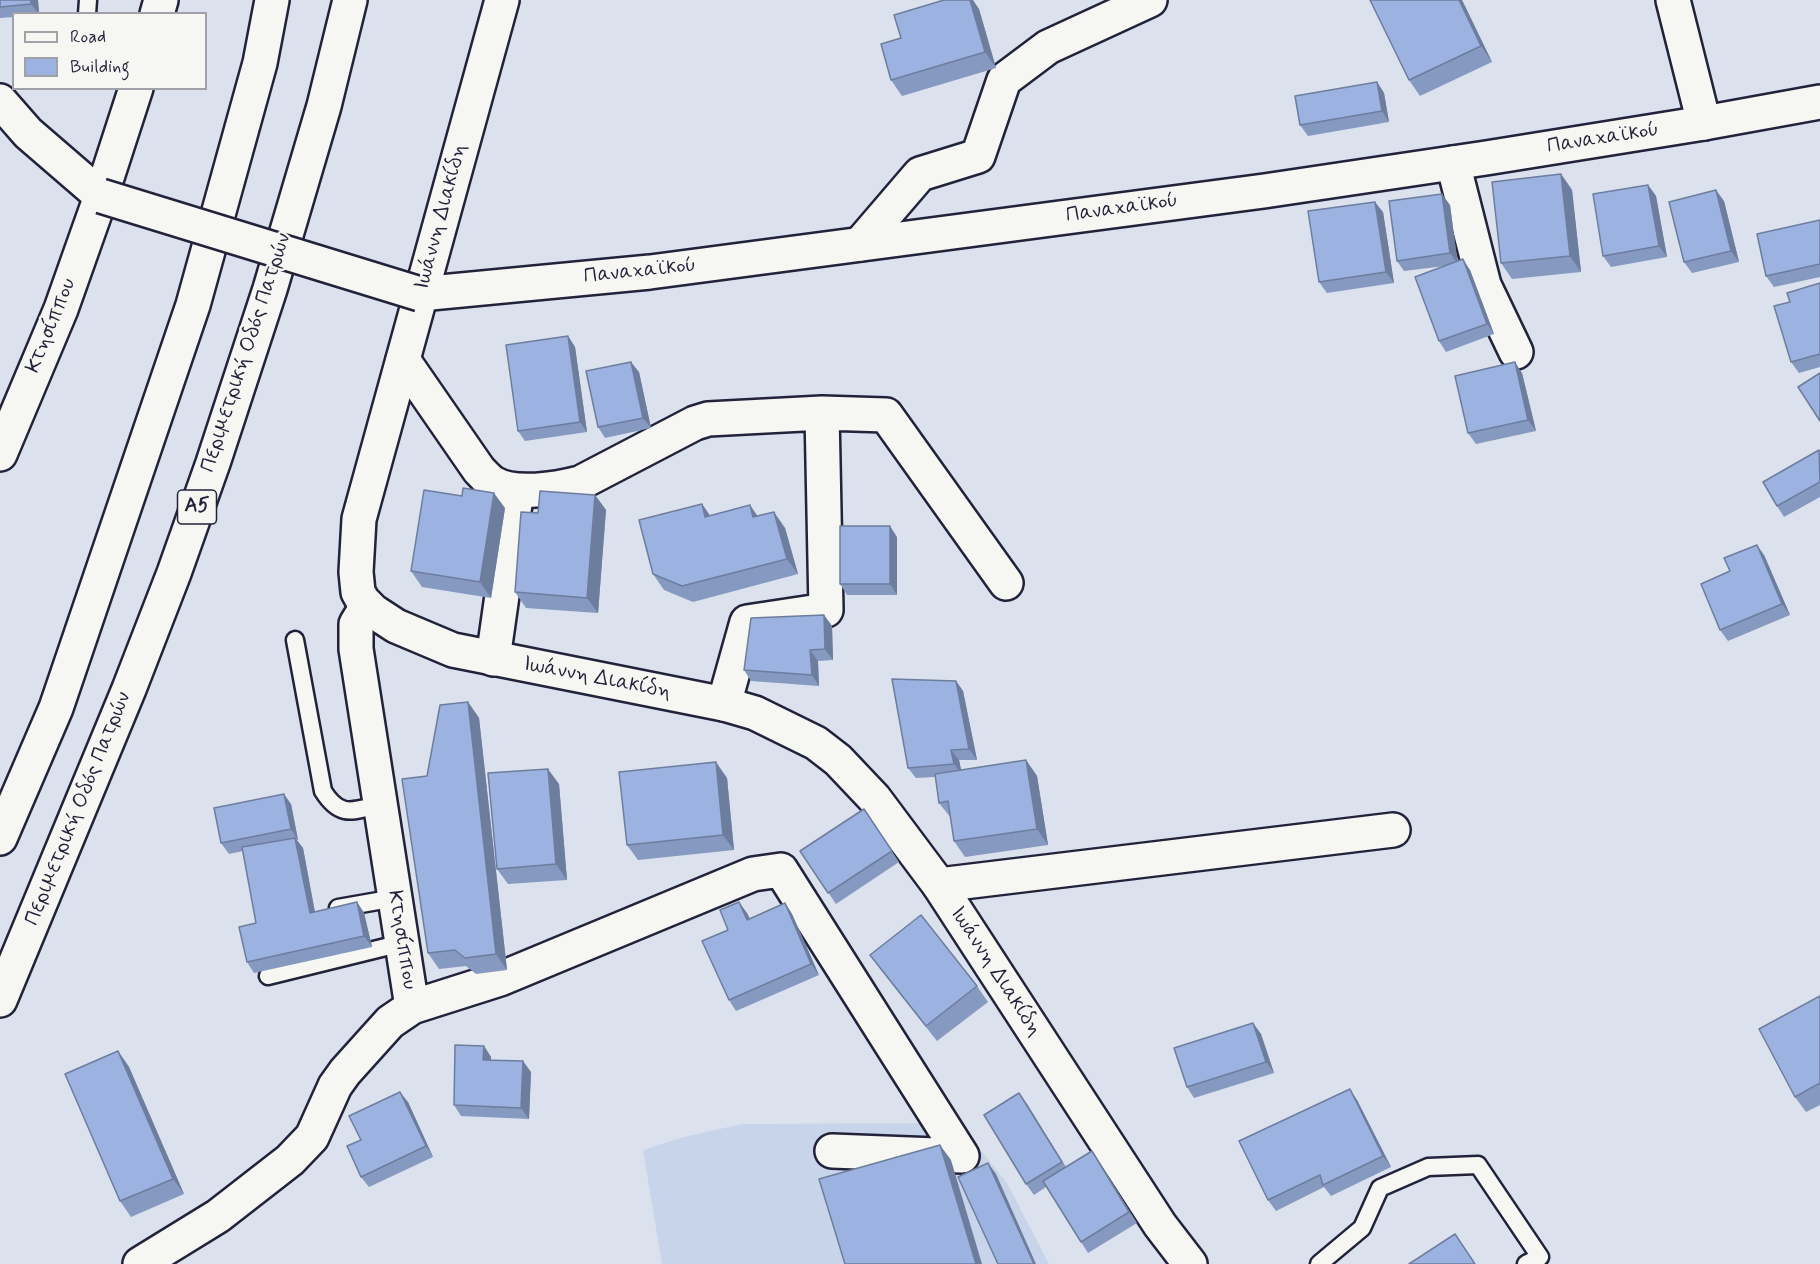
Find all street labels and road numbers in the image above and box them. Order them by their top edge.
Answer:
street label: Παναχαϊκού [1545,118,1661,160]
street label: Ιωάννη Διακίδη [410,141,474,293]
street label: Παναχαϊκού [1064,189,1180,229]
street label: Περιμετρική Οδός Πατρών [196,230,298,476]
street label: Παναχαϊκού [583,254,697,290]
street label: Κτησίππου [22,275,82,377]
road number: Α5 [178,490,216,524]
street label: Ιωάννη Διακίδη [521,652,673,706]
street label: Περιμετρική Οδός Πατρών [21,688,137,930]
street label: Κτησίππου [381,889,421,991]
street label: Ιωάννη Διακίδη [944,902,1046,1042]

